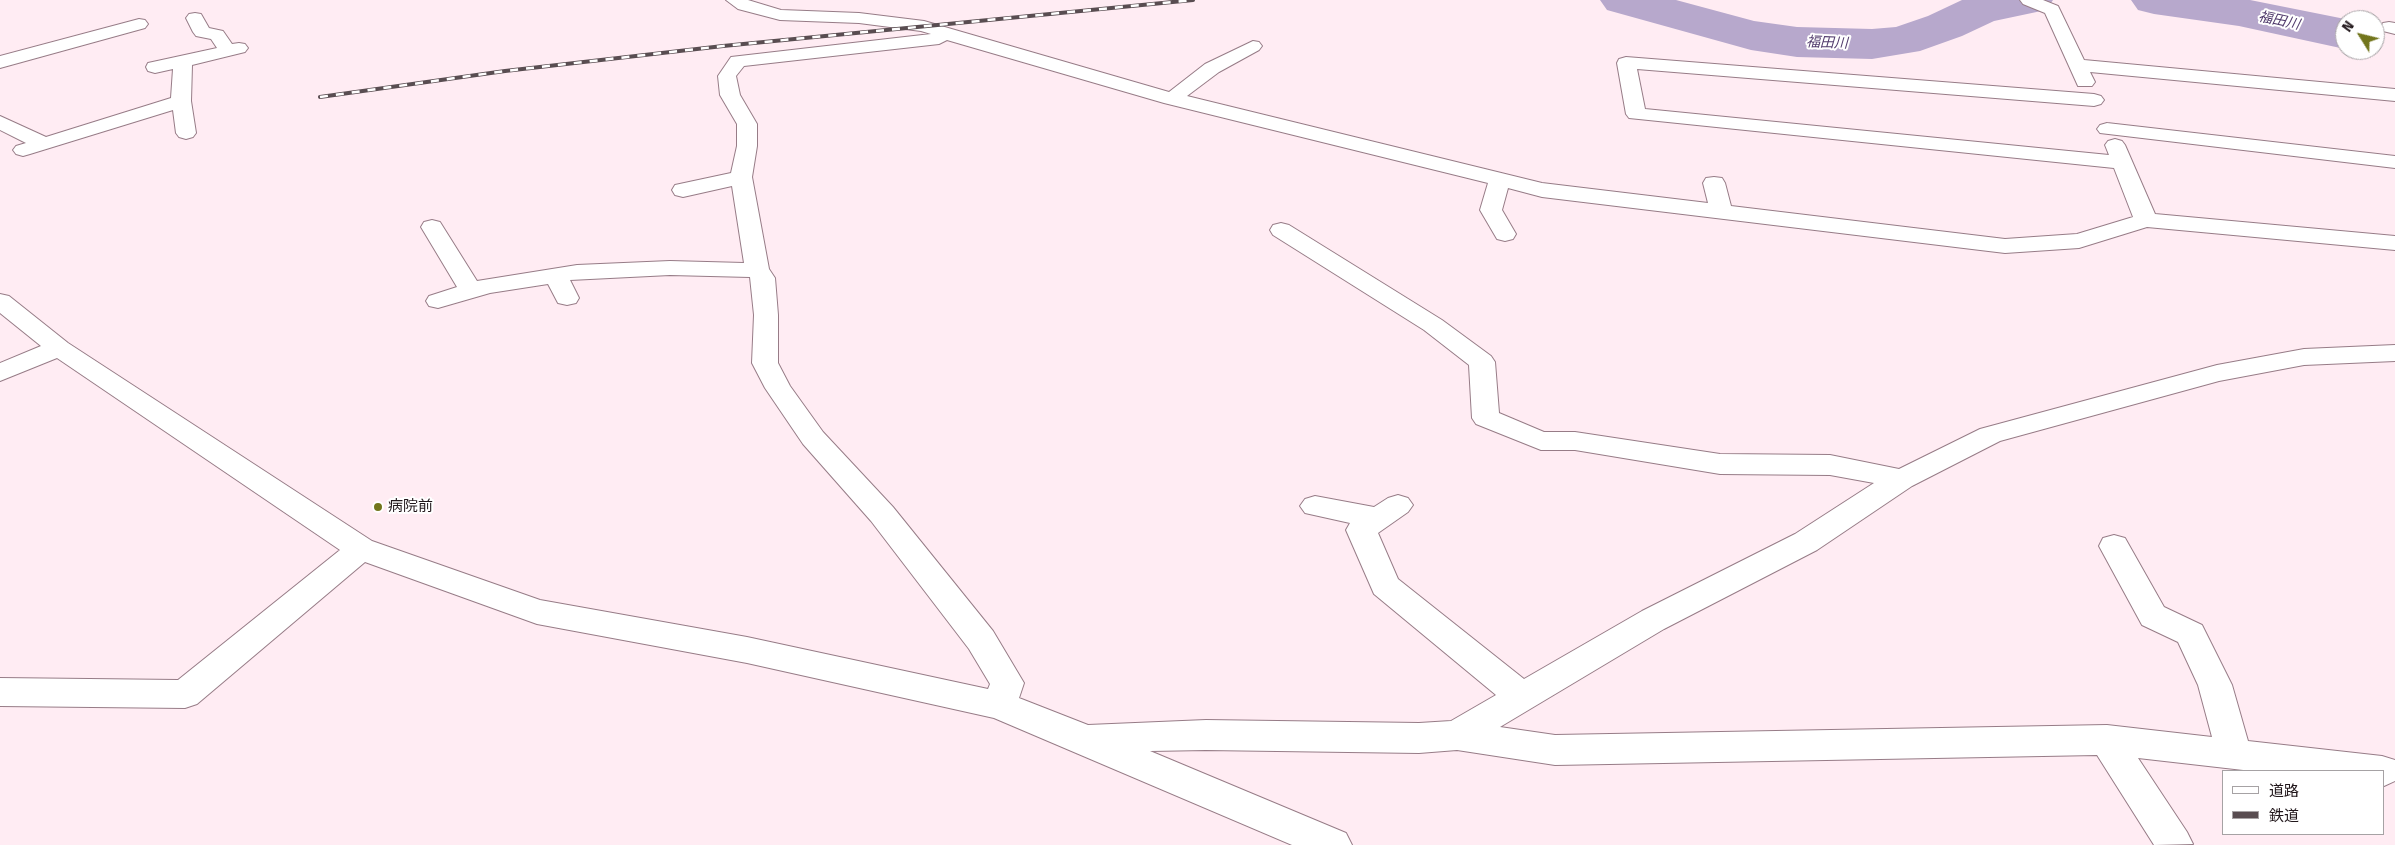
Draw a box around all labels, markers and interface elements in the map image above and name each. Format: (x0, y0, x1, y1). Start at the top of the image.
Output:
water label: 福田川 (2257, 8, 2301, 34)
north arrow (2335, 10, 2385, 60)
text: N (2339, 18, 2358, 35)
water label: 福田川 (1806, 34, 1848, 52)
place label: 病院前 (388, 498, 433, 516)
marker: 病院前 (372, 501, 384, 513)
legend (2222, 770, 2385, 835)
text: 道路 (2269, 782, 2299, 800)
text: 鉄道 (2269, 807, 2299, 825)

